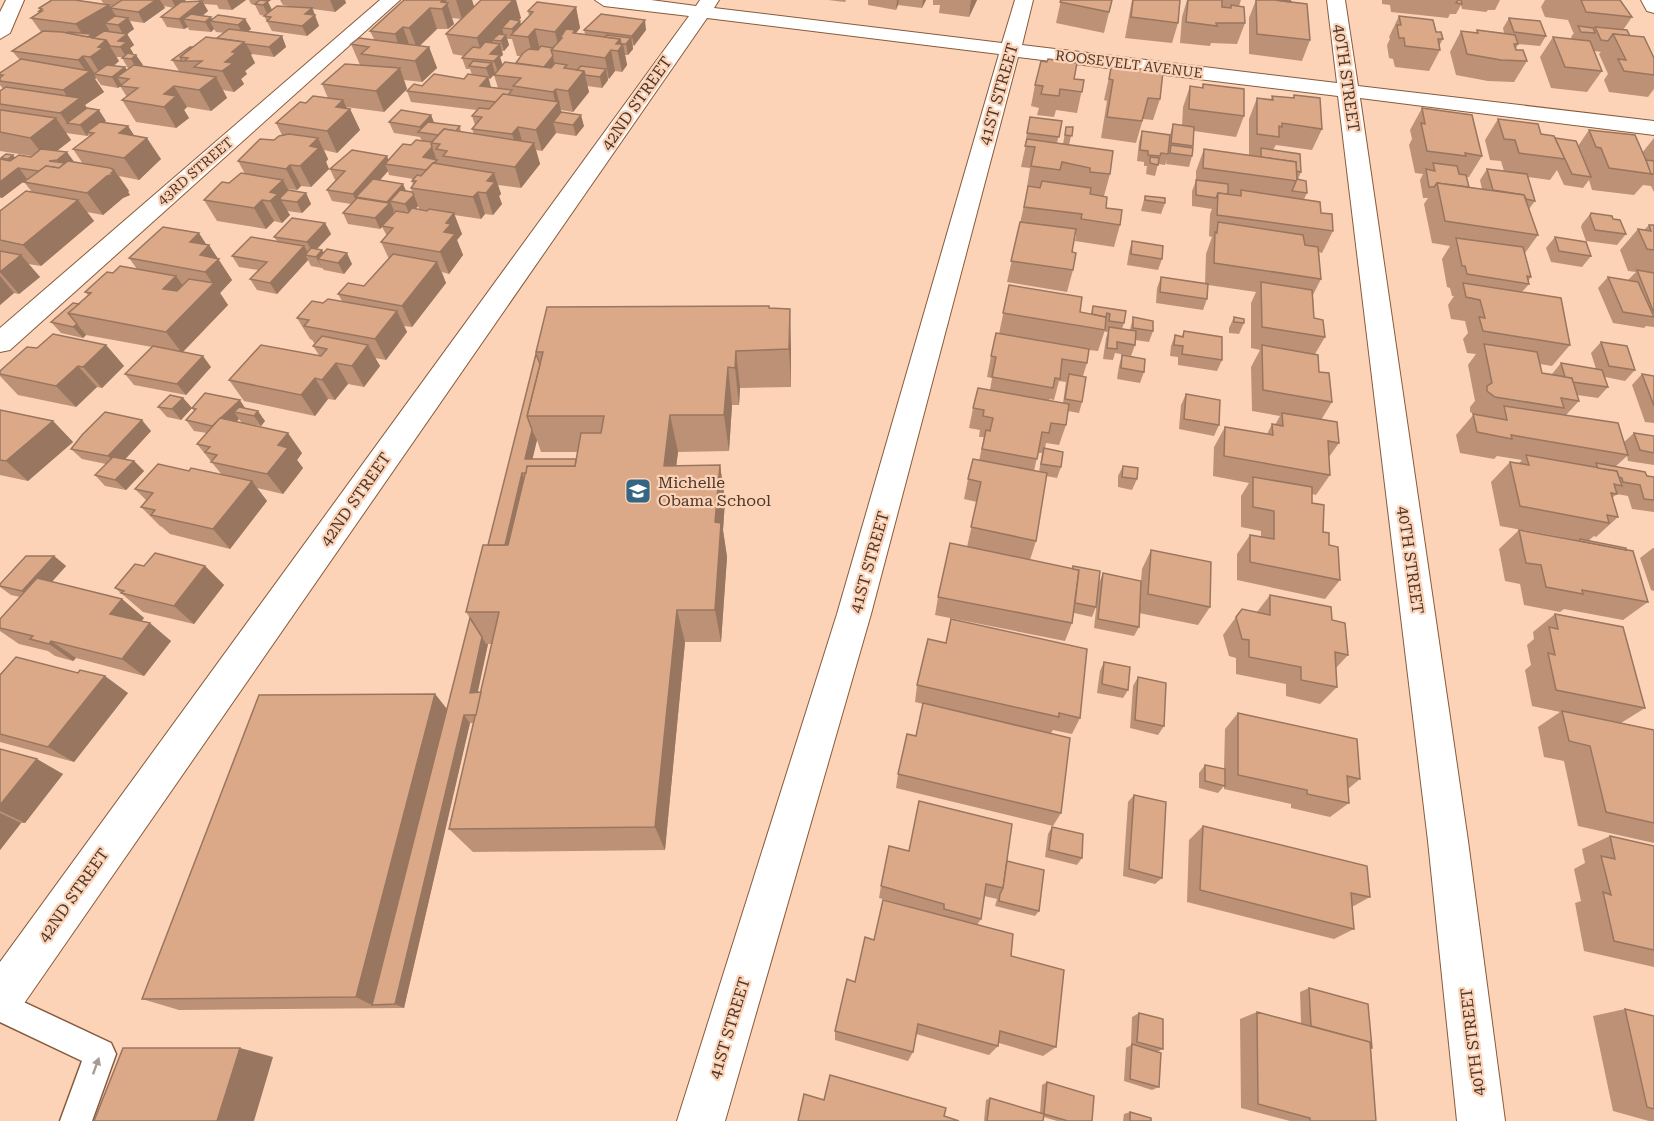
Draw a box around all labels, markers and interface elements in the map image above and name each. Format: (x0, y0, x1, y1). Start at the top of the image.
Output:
street label: 40TH STREET (1330, 23, 1364, 133)
street label: 41ST STREET (975, 41, 1022, 147)
street label: ROOSEVELT AVENUE (1054, 47, 1204, 81)
street label: 42ND STREET (597, 53, 676, 154)
street label: 43RD STREET (154, 134, 236, 208)
street label: 42ND STREET (316, 449, 395, 550)
place label: Michelle Obama School (658, 473, 771, 510)
school or university icon: Michelle Obama School (623, 476, 653, 506)
street label: 40TH STREET (1394, 505, 1428, 615)
street label: 41ST STREET (846, 509, 893, 615)
street label: 42ND STREET (34, 845, 113, 946)
street label: 41ST STREET (705, 975, 754, 1081)
street label: 40TH STREET (1456, 987, 1489, 1097)
one-way arrow (91, 1057, 101, 1075)

